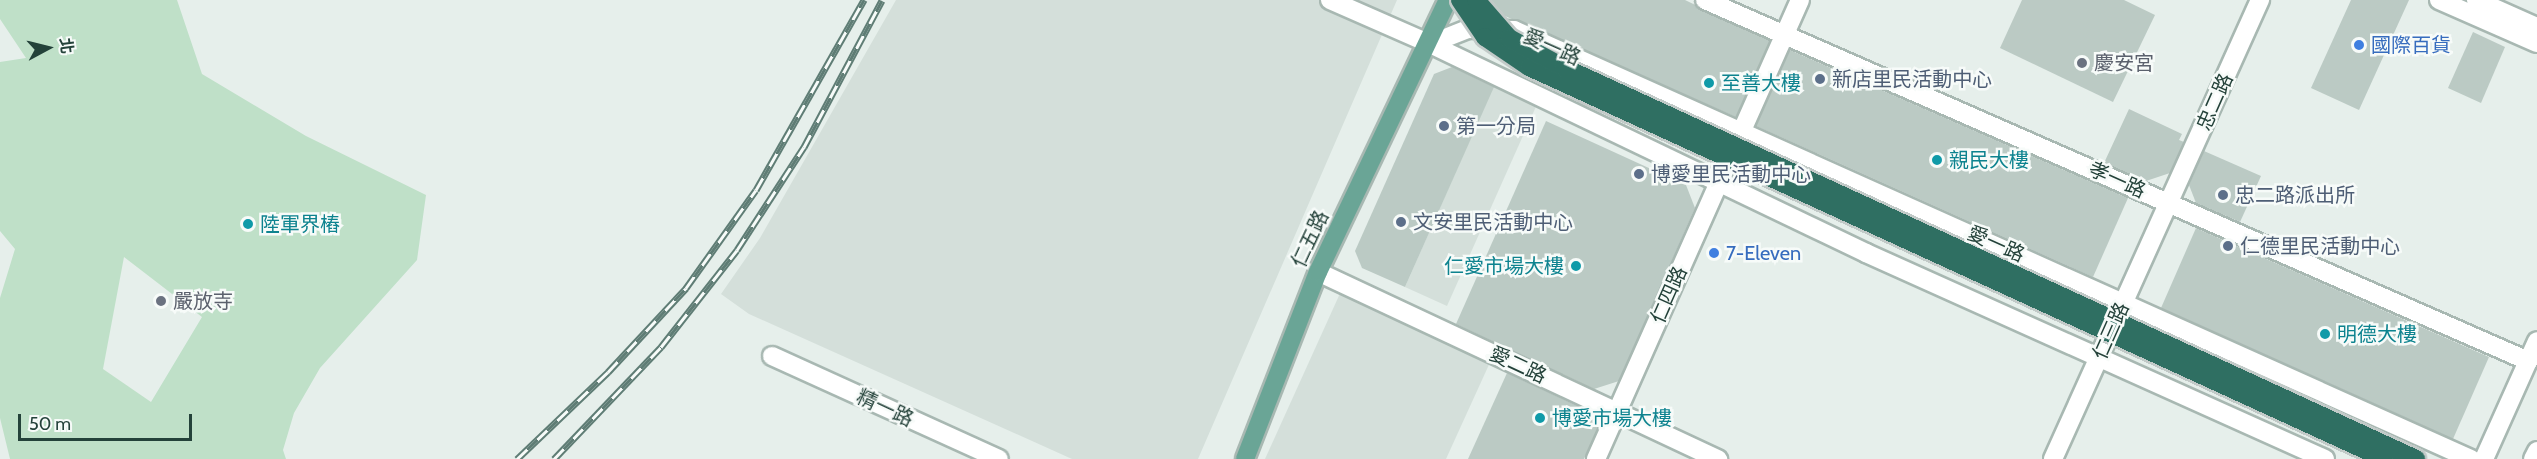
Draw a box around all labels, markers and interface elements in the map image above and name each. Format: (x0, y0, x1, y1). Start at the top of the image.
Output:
north arrow (18, 18, 78, 78)
street label: 愛一路 (1520, 24, 1584, 70)
place label: 國際百貨 (2371, 33, 2451, 57)
text: 北 (56, 37, 77, 55)
marker: 國際百貨 (2352, 38, 2366, 52)
place label: 慶安宮 (2094, 51, 2154, 75)
marker: 慶安宮 (2075, 56, 2089, 70)
place label: 新店里民活動中心 (1832, 67, 1992, 91)
street label: 忠二路 (2192, 70, 2238, 134)
place label: 至善大樓 (1721, 71, 1801, 95)
marker: 新店里民活動中心 (1813, 72, 1827, 86)
marker: 至善大樓 (1702, 76, 1716, 90)
place label: 第一分局 (1456, 114, 1536, 138)
marker: 第一分局 (1437, 119, 1451, 133)
place label: 親民大樓 (1949, 148, 2029, 172)
marker: 親民大樓 (1930, 153, 1944, 167)
street label: 孝一路 (2085, 157, 2149, 203)
place label: 博愛里民活動中心 (1651, 162, 1811, 186)
marker: 博愛里民活動中心 (1632, 167, 1646, 181)
place label: 忠二路派出所 (2235, 183, 2355, 207)
marker: 忠二路派出所 (2216, 188, 2230, 202)
street label: 仁五路 (1286, 207, 1334, 271)
place label: 文安里民活動中心 (1413, 210, 1573, 234)
place label: 陸軍界樁 (260, 212, 340, 236)
marker: 文安里民活動中心 (1394, 215, 1408, 229)
marker: 陸軍界樁 (241, 217, 255, 231)
street label: 愛一路 (1964, 221, 2028, 267)
place label: 仁德里民活動中心 (2240, 234, 2400, 258)
marker: 仁德里民活動中心 (2221, 239, 2235, 253)
place label: 7-Eleven (1726, 241, 1801, 265)
marker: 7-Eleven (1707, 246, 1721, 260)
place label: 仁愛市場大樓 (1444, 254, 1564, 278)
marker: 仁愛市場大樓 (1569, 259, 1583, 273)
street label: 仁四路 (1646, 263, 1692, 327)
place label: 嚴放寺 (173, 289, 233, 313)
marker: 嚴放寺 (154, 294, 168, 308)
street label: 仁三路 (2088, 299, 2134, 363)
place label: 明德大樓 (2337, 322, 2417, 346)
marker: 明德大樓 (2318, 327, 2332, 341)
street label: 愛二路 (1486, 341, 1550, 389)
street label: 精一路 (853, 384, 917, 432)
scale bar (21, 402, 195, 440)
place label: 博愛市場大樓 (1552, 406, 1672, 430)
marker: 博愛市場大樓 (1533, 411, 1547, 425)
text: 50 m (29, 413, 71, 435)

